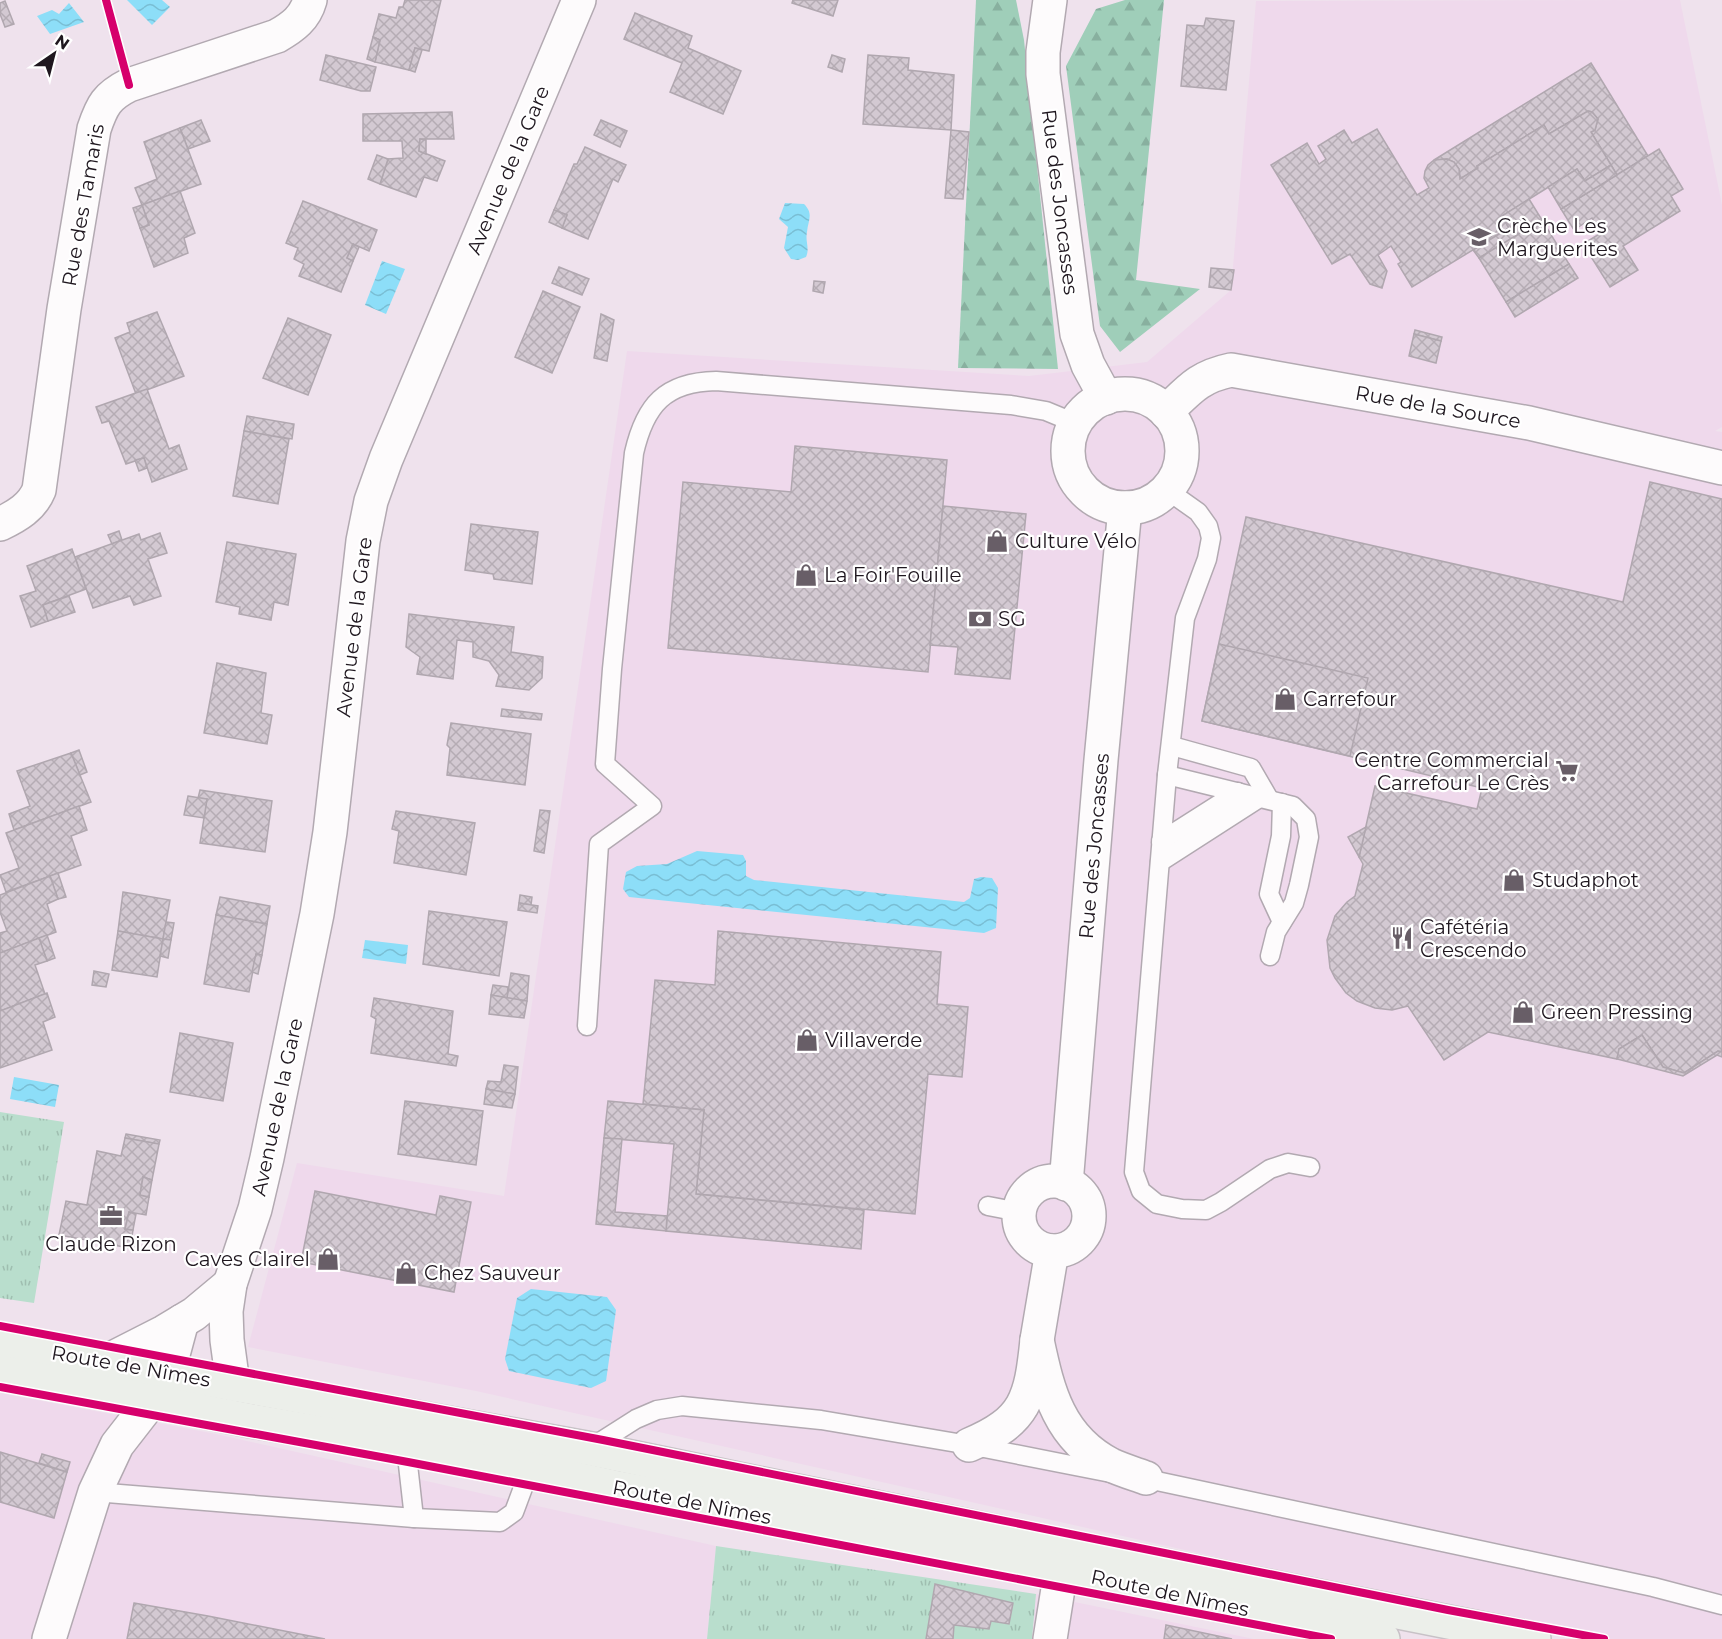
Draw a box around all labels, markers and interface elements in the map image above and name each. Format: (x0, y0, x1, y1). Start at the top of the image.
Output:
north arrow (24, 24, 84, 84)
text: N (52, 31, 73, 54)
street label: Avenue de la Gare (462, 82, 554, 258)
street label: Rue des Joncasses (1037, 108, 1083, 296)
street label: Rue des Tamaris (57, 122, 109, 288)
place label: Crèche Les Marguerites (1497, 214, 1618, 261)
school or university icon: Crèche Les Marguerites (1466, 224, 1492, 250)
street label: Rue de la Source (1353, 381, 1523, 433)
shop icon: Culture Vélo (984, 528, 1010, 554)
place label: Culture Vélo (1015, 529, 1137, 553)
street label: Avenue de la Gare (331, 536, 377, 718)
shop icon: La Foir'Fouille (793, 562, 819, 588)
place label: La Foir'Fouille (824, 563, 962, 587)
bank icon: SG (967, 606, 993, 632)
place label: SG (998, 607, 1026, 631)
shop icon: Carrefour (1272, 686, 1298, 712)
place label: Carrefour (1303, 687, 1397, 711)
place label: Centre Commercial Carrefour Le Crès (1354, 748, 1549, 795)
street label: Rue des Joncasses (1074, 752, 1114, 940)
supermarket icon: Centre Commercial Carrefour Le Crès (1554, 758, 1580, 784)
shop icon: Studaphot (1501, 867, 1527, 893)
place label: Studaphot (1532, 868, 1639, 892)
place label: Cafétéria Crescendo (1420, 915, 1527, 962)
restaurant icon: Cafétéria Crescendo (1389, 925, 1415, 951)
shop icon: Green Pressing (1510, 999, 1536, 1025)
place label: Green Pressing (1541, 1000, 1693, 1024)
street label: Avenue de la Gare (246, 1016, 308, 1198)
shop icon: Villaverde (794, 1027, 820, 1053)
place label: Villaverde (825, 1028, 922, 1052)
office icon: Claude Rizon (98, 1203, 124, 1229)
place label: Claude Rizon (45, 1232, 177, 1256)
shop icon: Caves Clairel (315, 1246, 341, 1272)
place label: Caves Clairel (185, 1247, 310, 1271)
shop icon: Chez Sauveur (393, 1260, 419, 1286)
place label: Chez Sauveur (424, 1261, 561, 1285)
street label: Route de Nîmes (50, 1340, 213, 1392)
street label: Route de Nîmes (611, 1475, 774, 1529)
street label: Route de Nîmes (1089, 1565, 1252, 1622)

